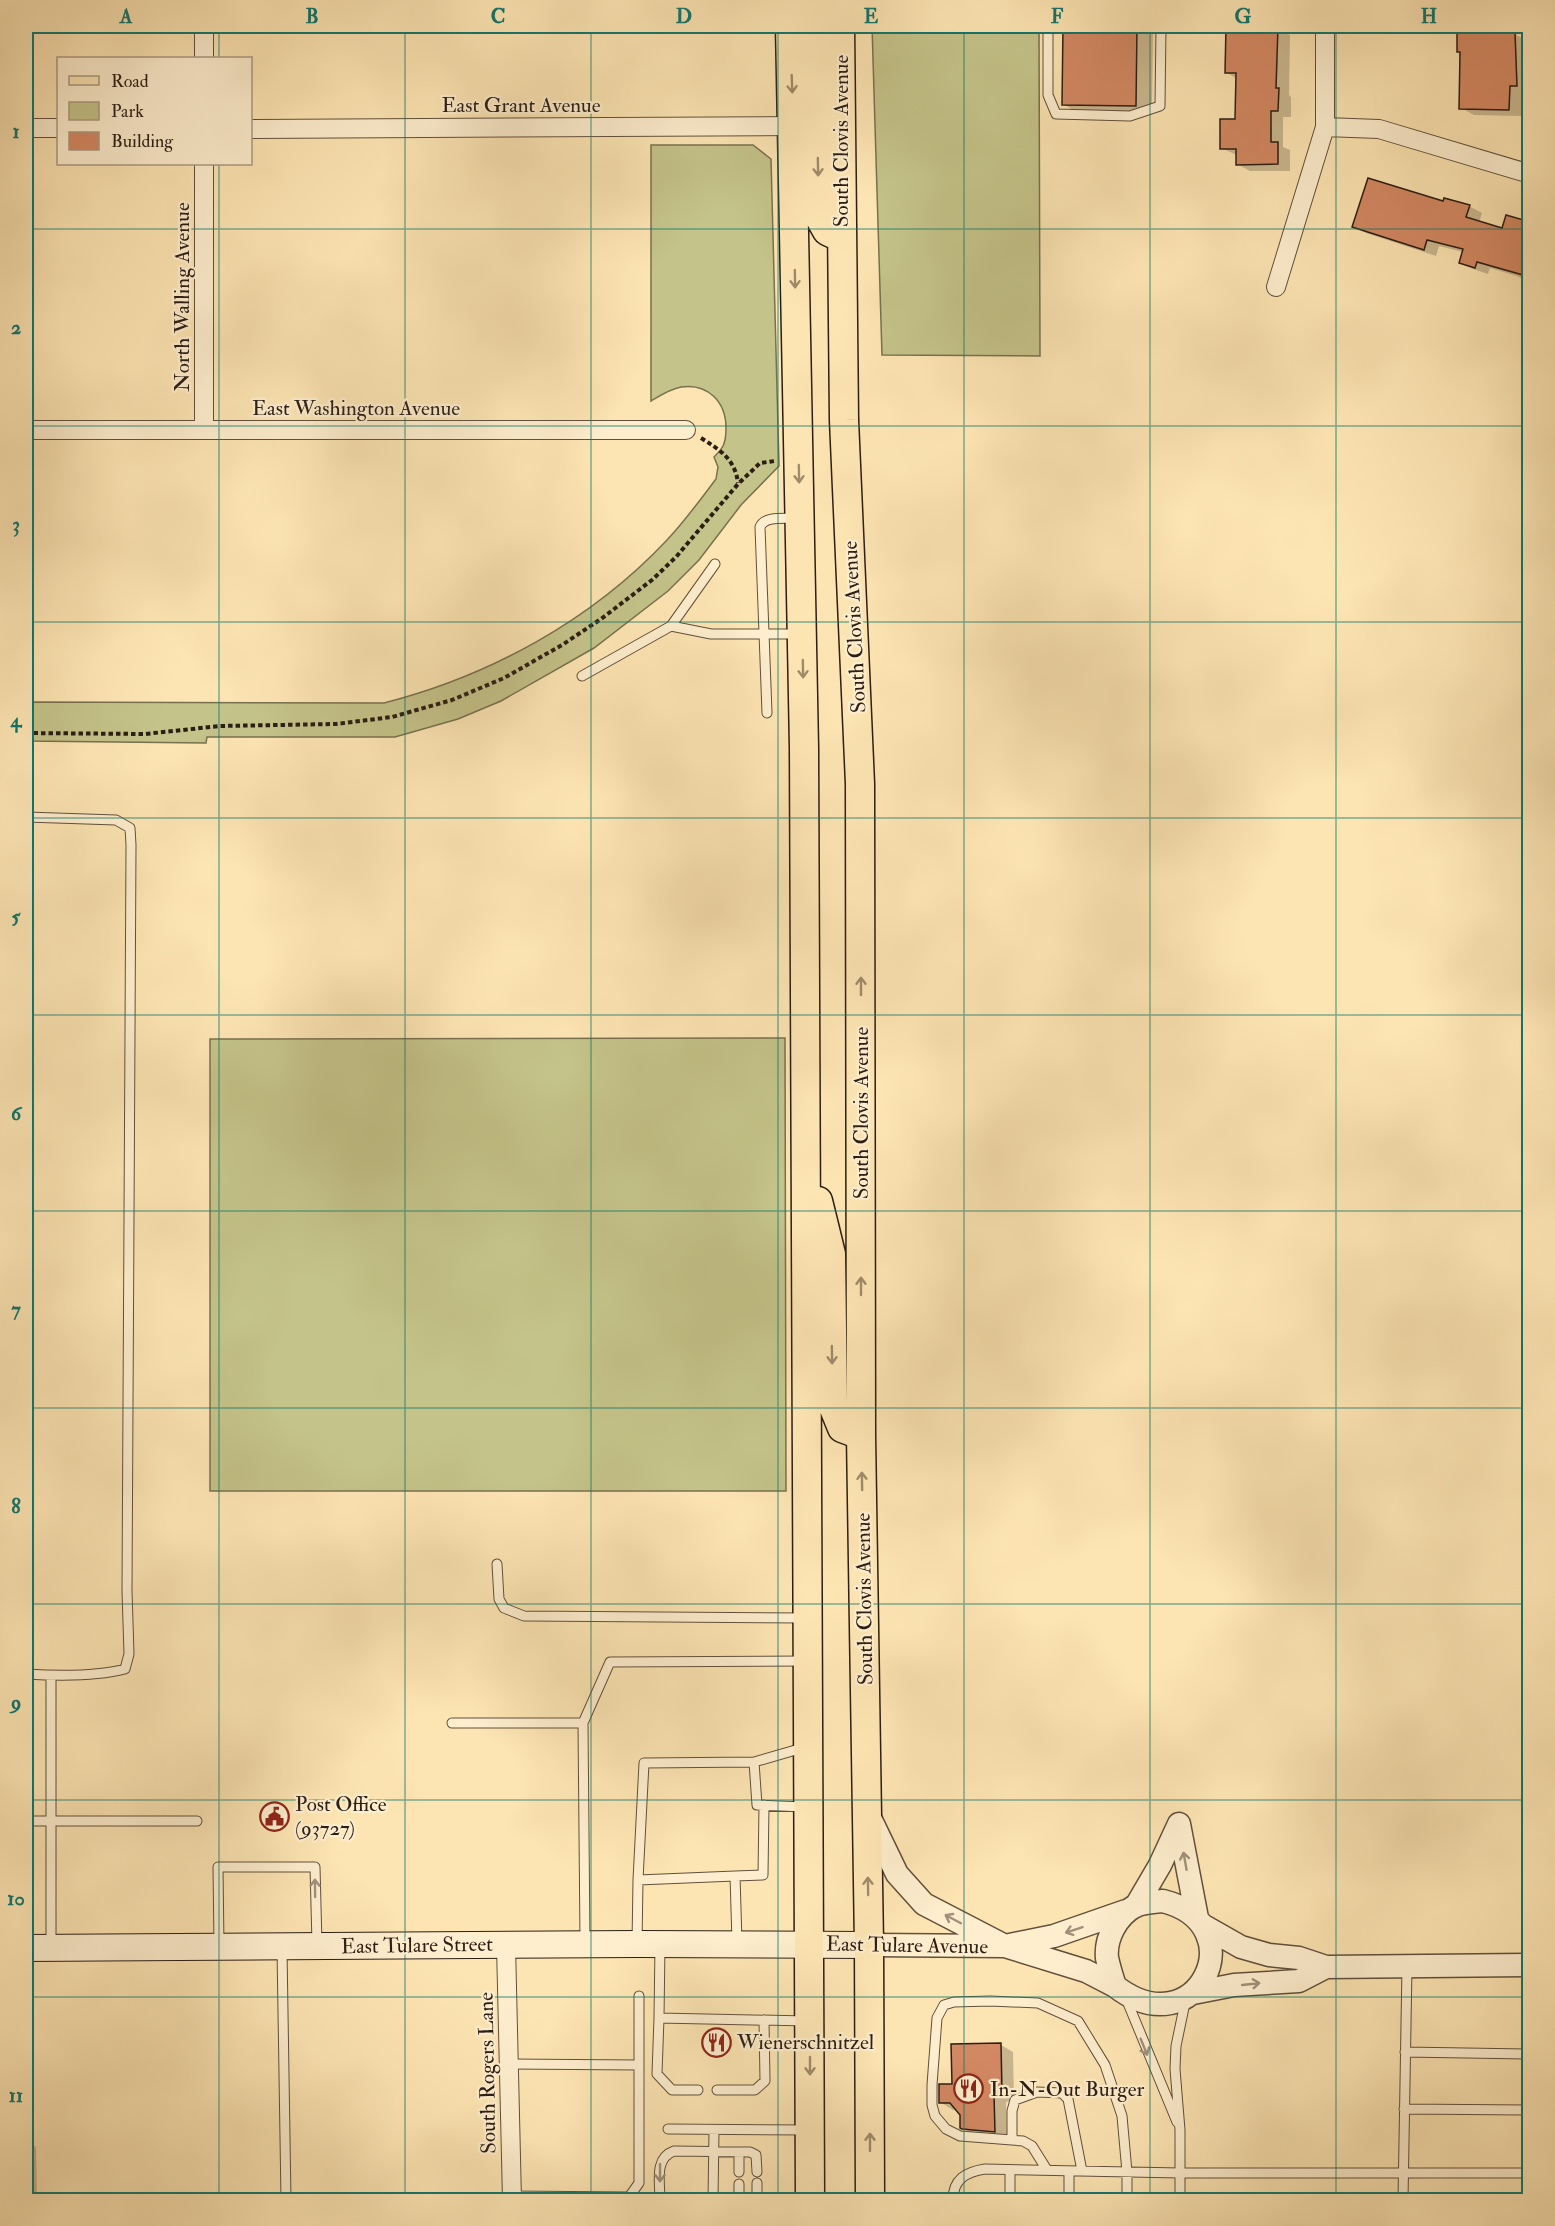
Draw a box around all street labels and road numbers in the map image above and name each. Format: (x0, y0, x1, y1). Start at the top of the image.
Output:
street label: South Clovis Avenue (828, 55, 855, 227)
street label: East Grant Avenue (441, 92, 601, 119)
street label: North Walling Avenue (169, 202, 196, 392)
street label: East Washington Avenue (252, 395, 460, 422)
street label: South Clovis Avenue (836, 540, 872, 714)
street label: South Clovis Avenue (848, 1027, 875, 1199)
street label: South Clovis Avenue (849, 1512, 880, 1685)
street label: East Tulare Street (341, 1931, 493, 1960)
street label: East Tulare Avenue (826, 1931, 989, 1960)
street label: South Rogers Lane (473, 1992, 502, 2154)

